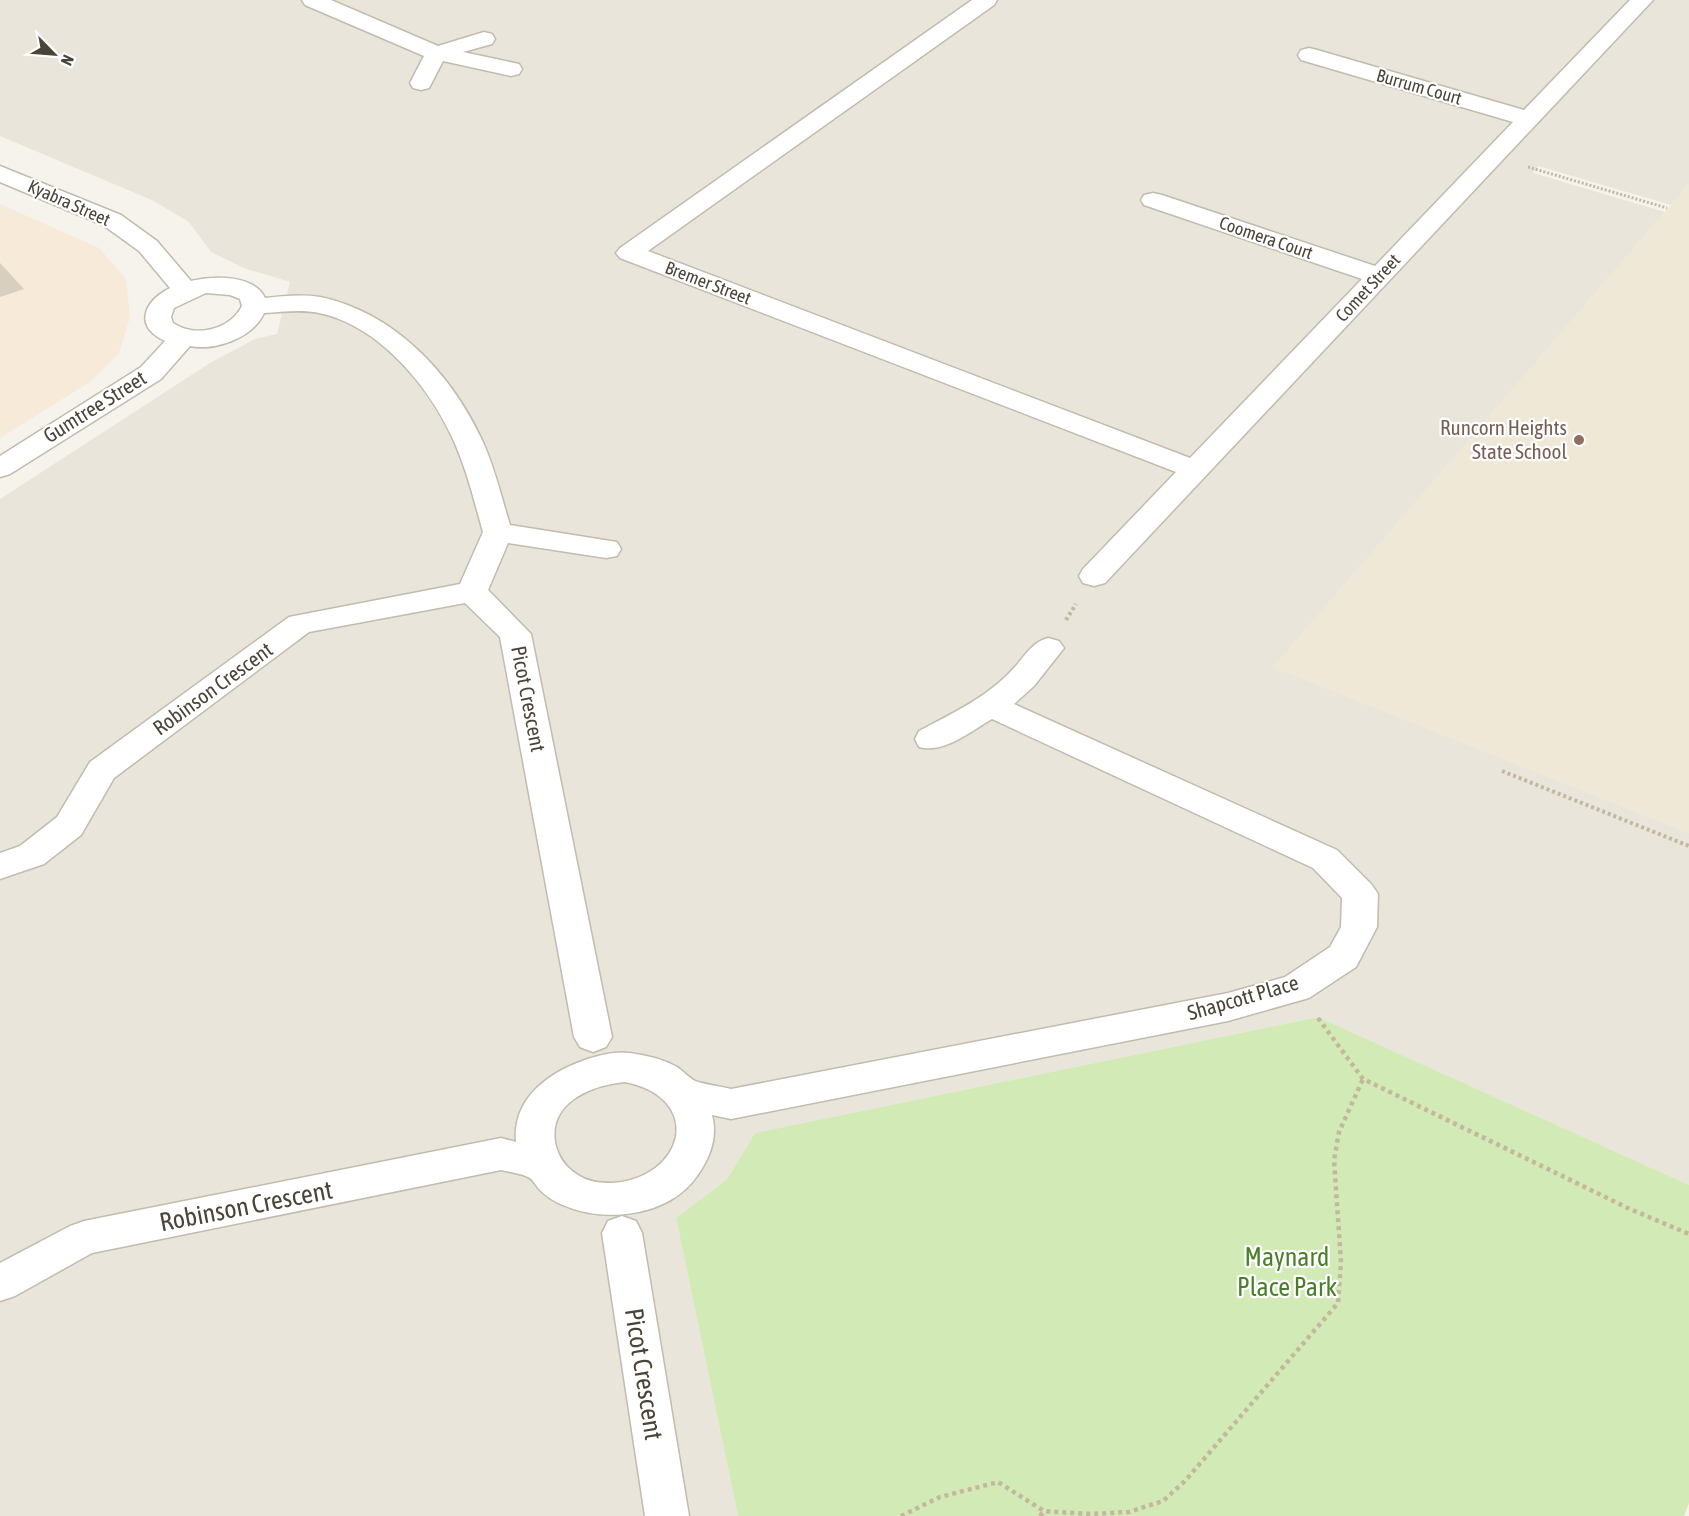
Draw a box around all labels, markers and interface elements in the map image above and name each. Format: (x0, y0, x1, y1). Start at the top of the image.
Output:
north arrow (24, 24, 84, 84)
text: N (57, 52, 78, 68)
street label: Burrum Court (1374, 64, 1464, 109)
street label: Kyabra Street (25, 175, 114, 230)
street label: Coomera Court (1217, 212, 1316, 263)
street label: Comet Street (1331, 249, 1404, 326)
street label: Bremer Street (662, 257, 754, 309)
street label: Gumtree Street (39, 365, 150, 447)
place label: Runcorn Heights State School (1440, 415, 1567, 463)
marker: Runcorn Heights State School (1572, 433, 1586, 447)
street label: Robinson Crescent (148, 637, 277, 740)
street label: Picot Crescent (507, 644, 551, 754)
street label: Shapcott Place (1184, 970, 1301, 1024)
street label: Robinson Crescent (157, 1175, 335, 1237)
park label: Maynard Place Park (1237, 1242, 1337, 1302)
street label: Picot Crescent (619, 1306, 669, 1442)

